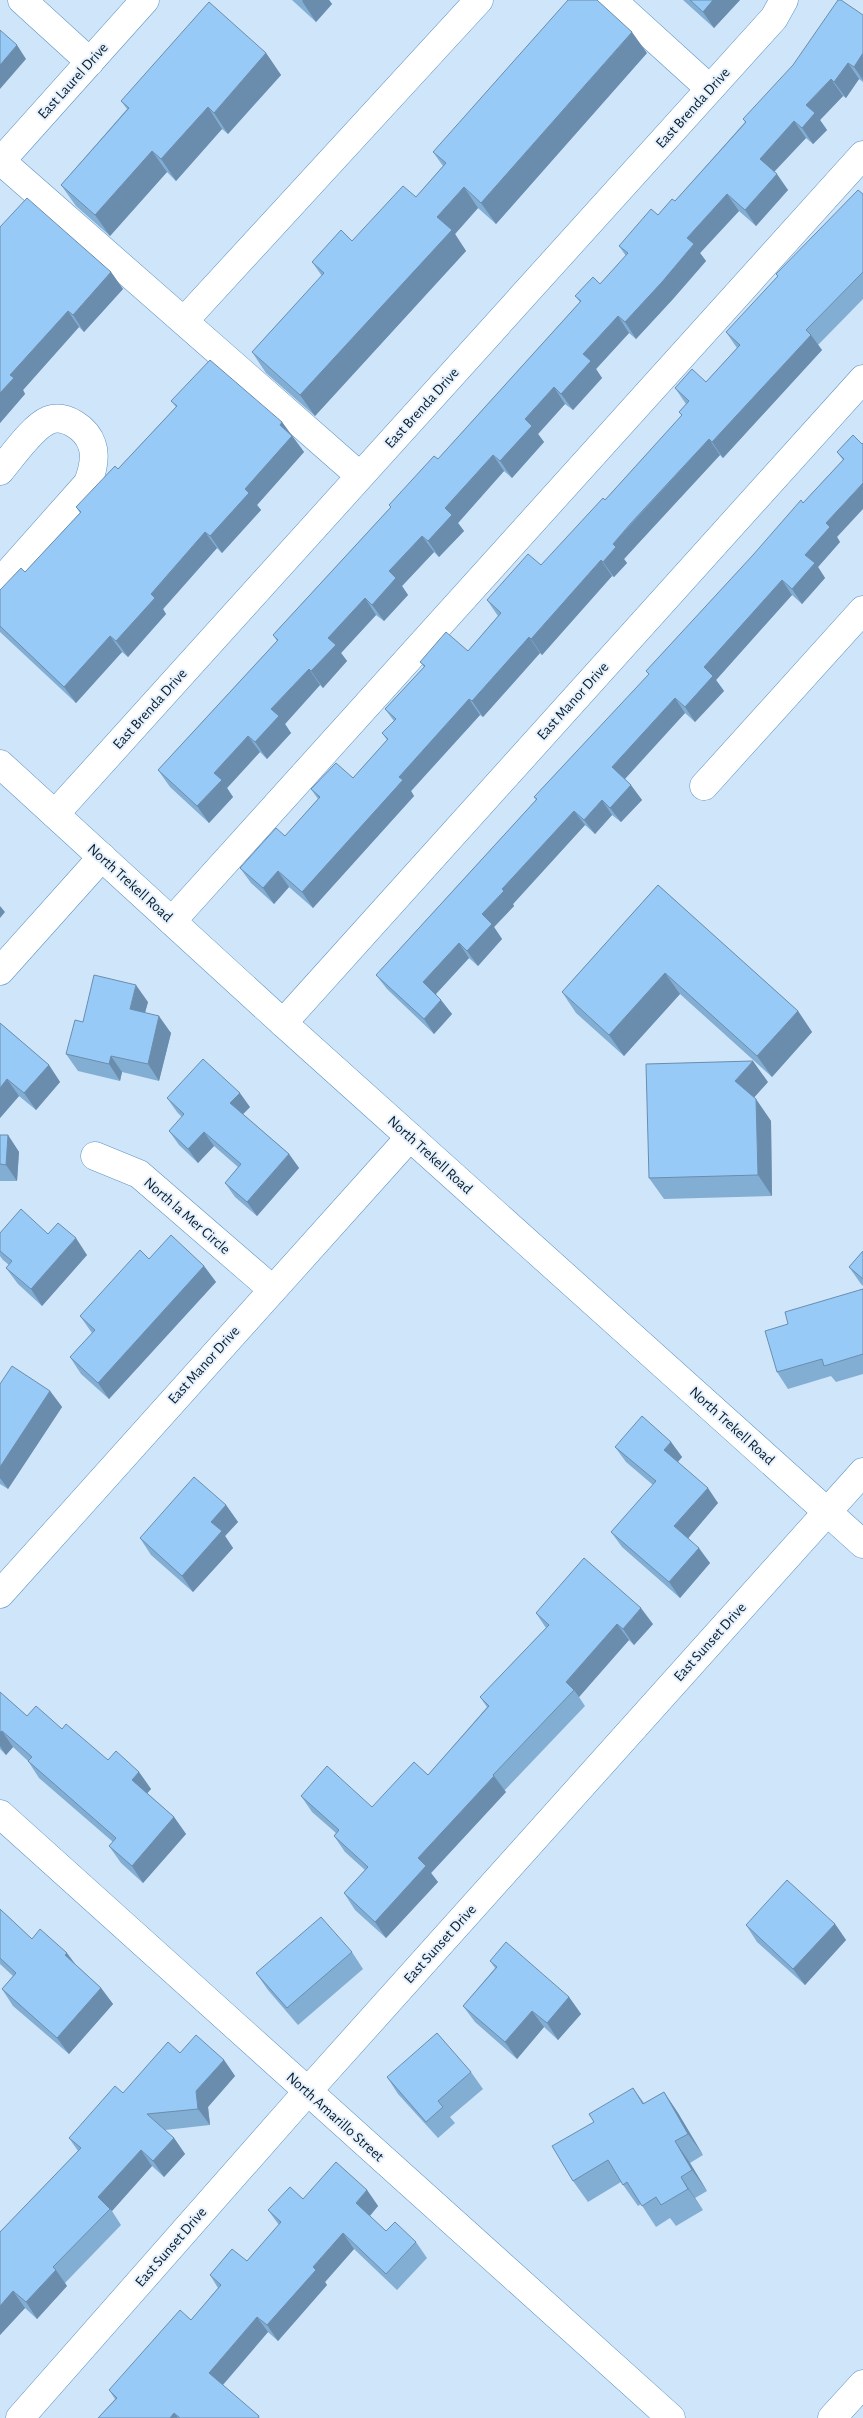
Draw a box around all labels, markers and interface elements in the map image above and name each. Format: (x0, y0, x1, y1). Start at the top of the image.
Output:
street label: East Laurel Drive (35, 40, 111, 122)
street label: East Brenda Drive (653, 65, 733, 151)
street label: East Brenda Drive (382, 365, 462, 451)
street label: East Manor Drive (534, 659, 612, 743)
street label: East Brenda Drive (110, 666, 190, 752)
street label: North Trekell Road (85, 841, 175, 925)
street label: North Trekell Road (385, 1113, 475, 1197)
street label: North la Mer Circle (141, 1175, 233, 1257)
street label: East Manor Drive (165, 1323, 243, 1407)
street label: North Trekell Road (687, 1384, 777, 1468)
street label: East Sunset Drive (671, 1600, 749, 1684)
street label: East Sunset Drive (401, 1902, 479, 1986)
street label: North Amarillo Street (283, 2069, 387, 2165)
street label: East Sunset Drive (133, 2204, 209, 2290)

